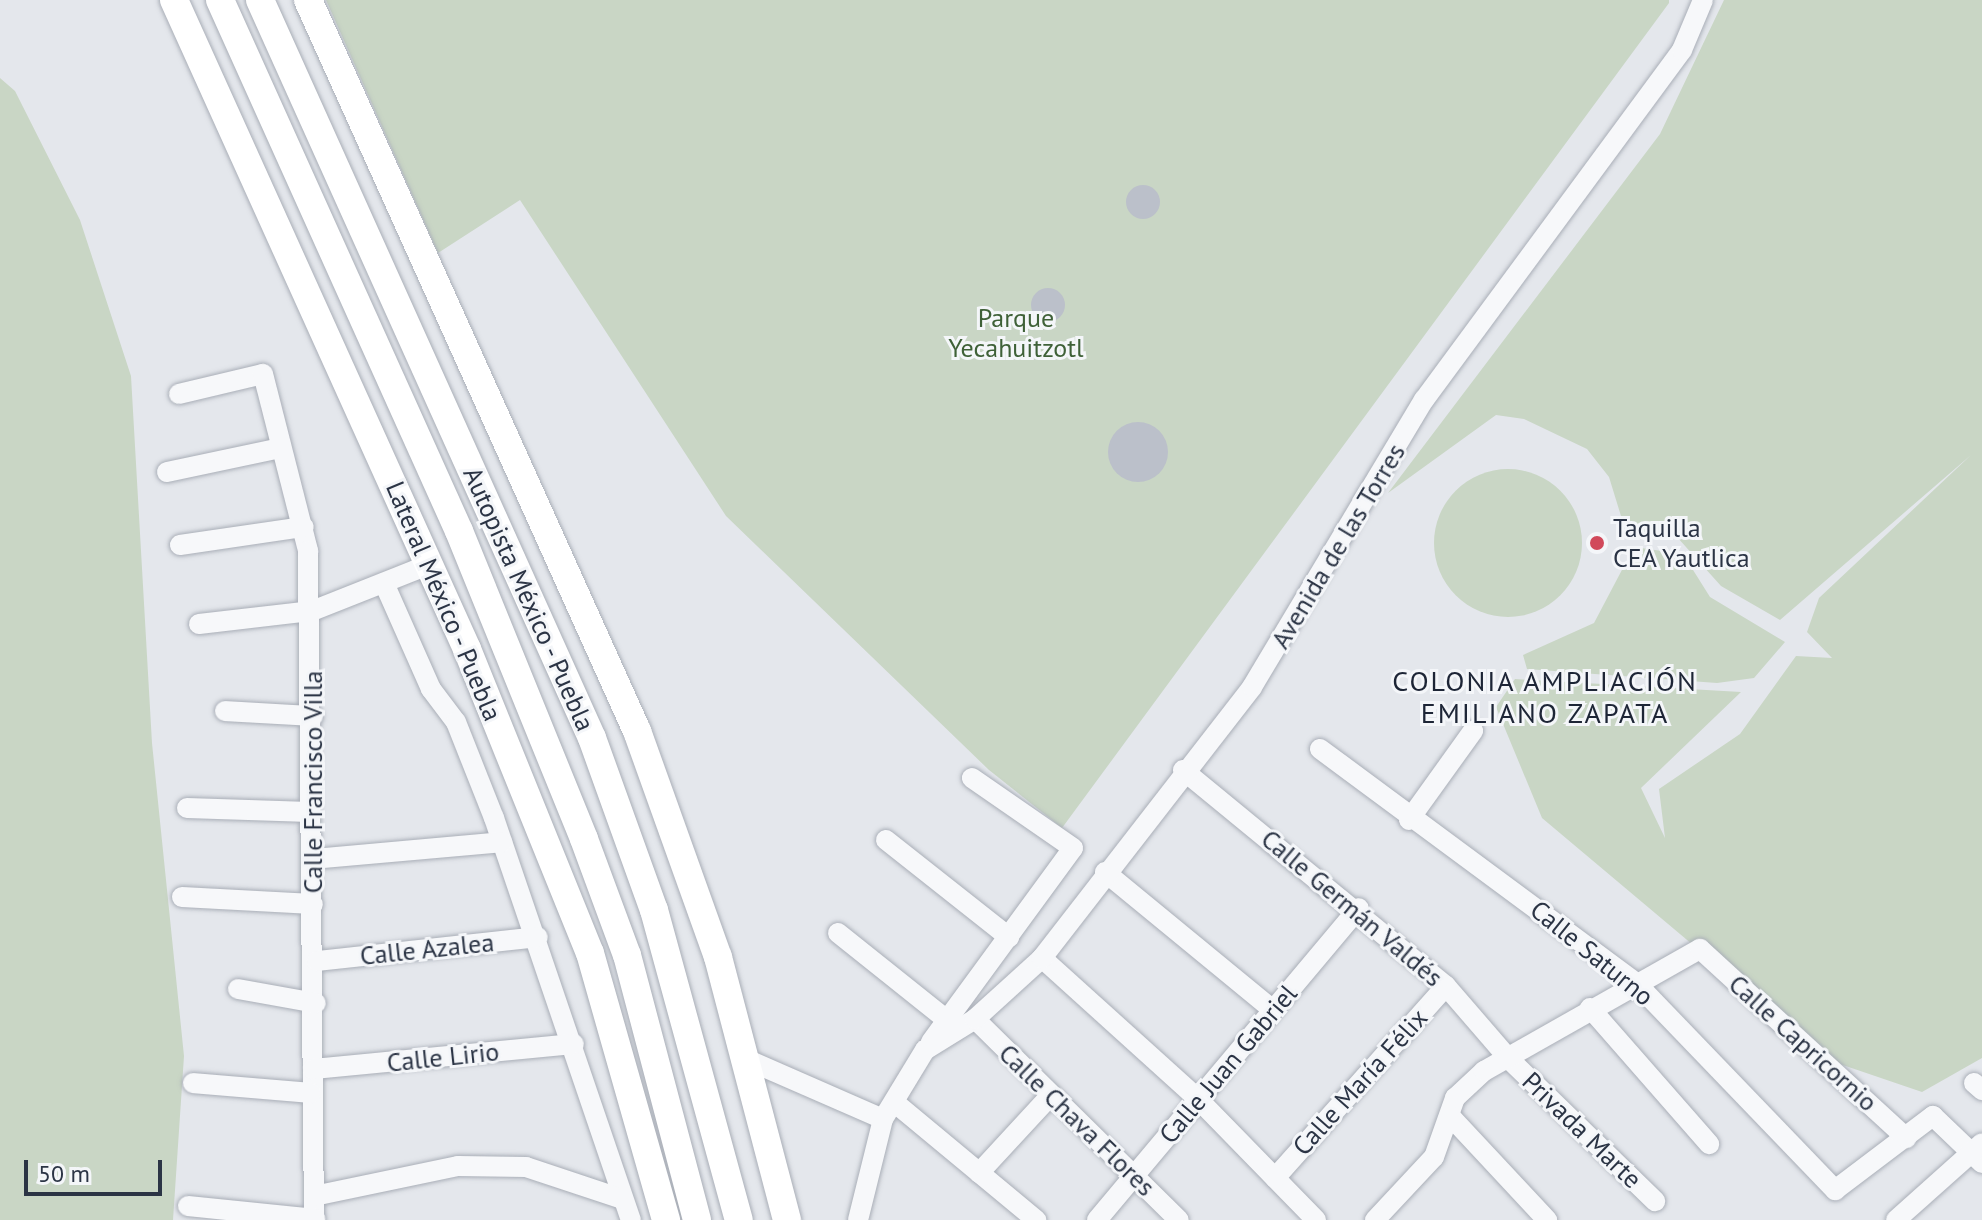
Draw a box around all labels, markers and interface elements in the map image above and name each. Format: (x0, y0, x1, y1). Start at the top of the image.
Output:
park label: Parque Yecahuitzotl (948, 302, 1084, 364)
street label: Avenida de las Torres (1264, 438, 1412, 654)
street label: Autopista México - Puebla (456, 460, 602, 738)
street label: Lateral México - Puebla (379, 475, 509, 727)
place label: Taquilla CEA Yautlica (1613, 512, 1751, 574)
marker: Taquilla CEA Yautlica (1588, 534, 1606, 552)
district label: COLONIA AMPLIACIÓN EMILIANO ZAPATA (1391, 664, 1699, 730)
street label: Calle Francisco Villa (297, 670, 329, 894)
street label: Calle Germán Valdés (1255, 823, 1449, 993)
street label: Calle Saturno (1524, 894, 1660, 1012)
street label: Calle Azalea (358, 926, 496, 972)
street label: Calle Capricornio (1722, 968, 1884, 1118)
street label: Calle Juan Gabriel (1153, 978, 1303, 1150)
street label: Calle María Félix (1286, 1002, 1434, 1162)
street label: Calle Lirio (385, 1036, 501, 1078)
street label: Calle Chava Flores (992, 1038, 1162, 1202)
street label: Privada Marte (1516, 1065, 1648, 1195)
scale bar (28, 1144, 166, 1194)
text: 50 m (38, 1158, 90, 1189)

